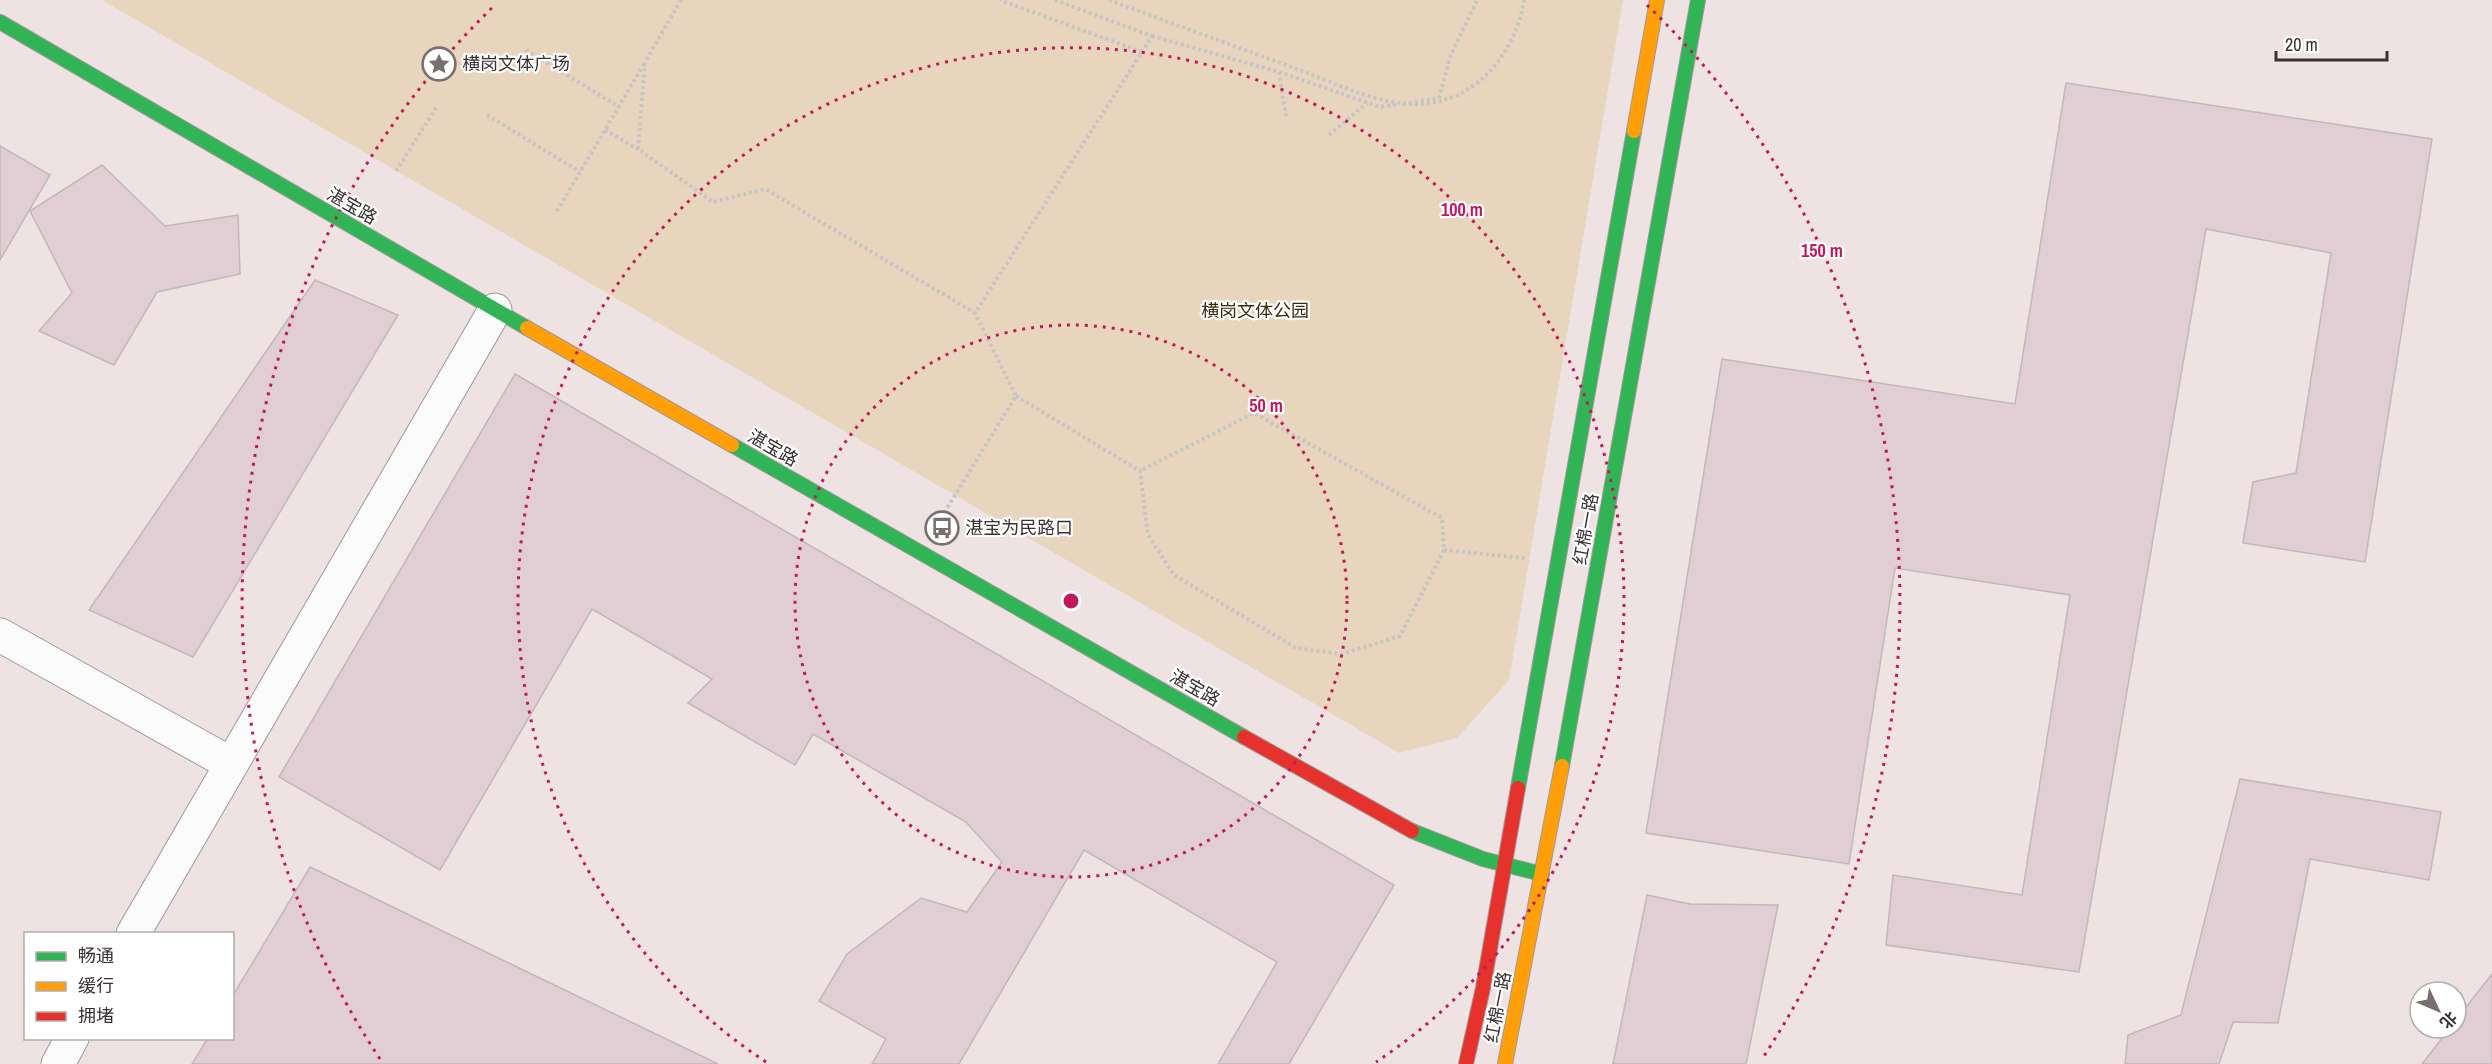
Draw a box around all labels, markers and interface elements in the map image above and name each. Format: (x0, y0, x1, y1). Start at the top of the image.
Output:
scale bar (2276, 24, 2387, 62)
text: 20 m (2285, 32, 2318, 57)
place icon: 横岗文体广场 (421, 46, 457, 82)
place label: 横岗文体广场 (462, 51, 570, 76)
street label: 湛宝路 (323, 181, 382, 230)
text: 100 m (1441, 197, 1483, 222)
text: 150 m (1801, 238, 1843, 263)
park label: 横岗文体公园 (1201, 298, 1309, 323)
text: 50 m (1249, 393, 1283, 418)
street label: 湛宝路 (744, 423, 803, 472)
street label: 红棉一路 (1567, 491, 1604, 567)
bus stop icon: 湛宝为民路口 (924, 510, 960, 546)
place label: 湛宝为民路口 (965, 515, 1073, 540)
centre of rings (1061, 591, 1081, 611)
street label: 湛宝路 (1166, 663, 1225, 712)
legend (24, 932, 234, 1040)
text: 畅通 (78, 943, 114, 968)
street label: 红棉一路 (1478, 969, 1517, 1045)
text: 缓行 (78, 973, 114, 998)
north arrow (2408, 980, 2468, 1040)
text: 拥堵 (78, 1003, 114, 1028)
text: 北 (2435, 1007, 2462, 1034)

